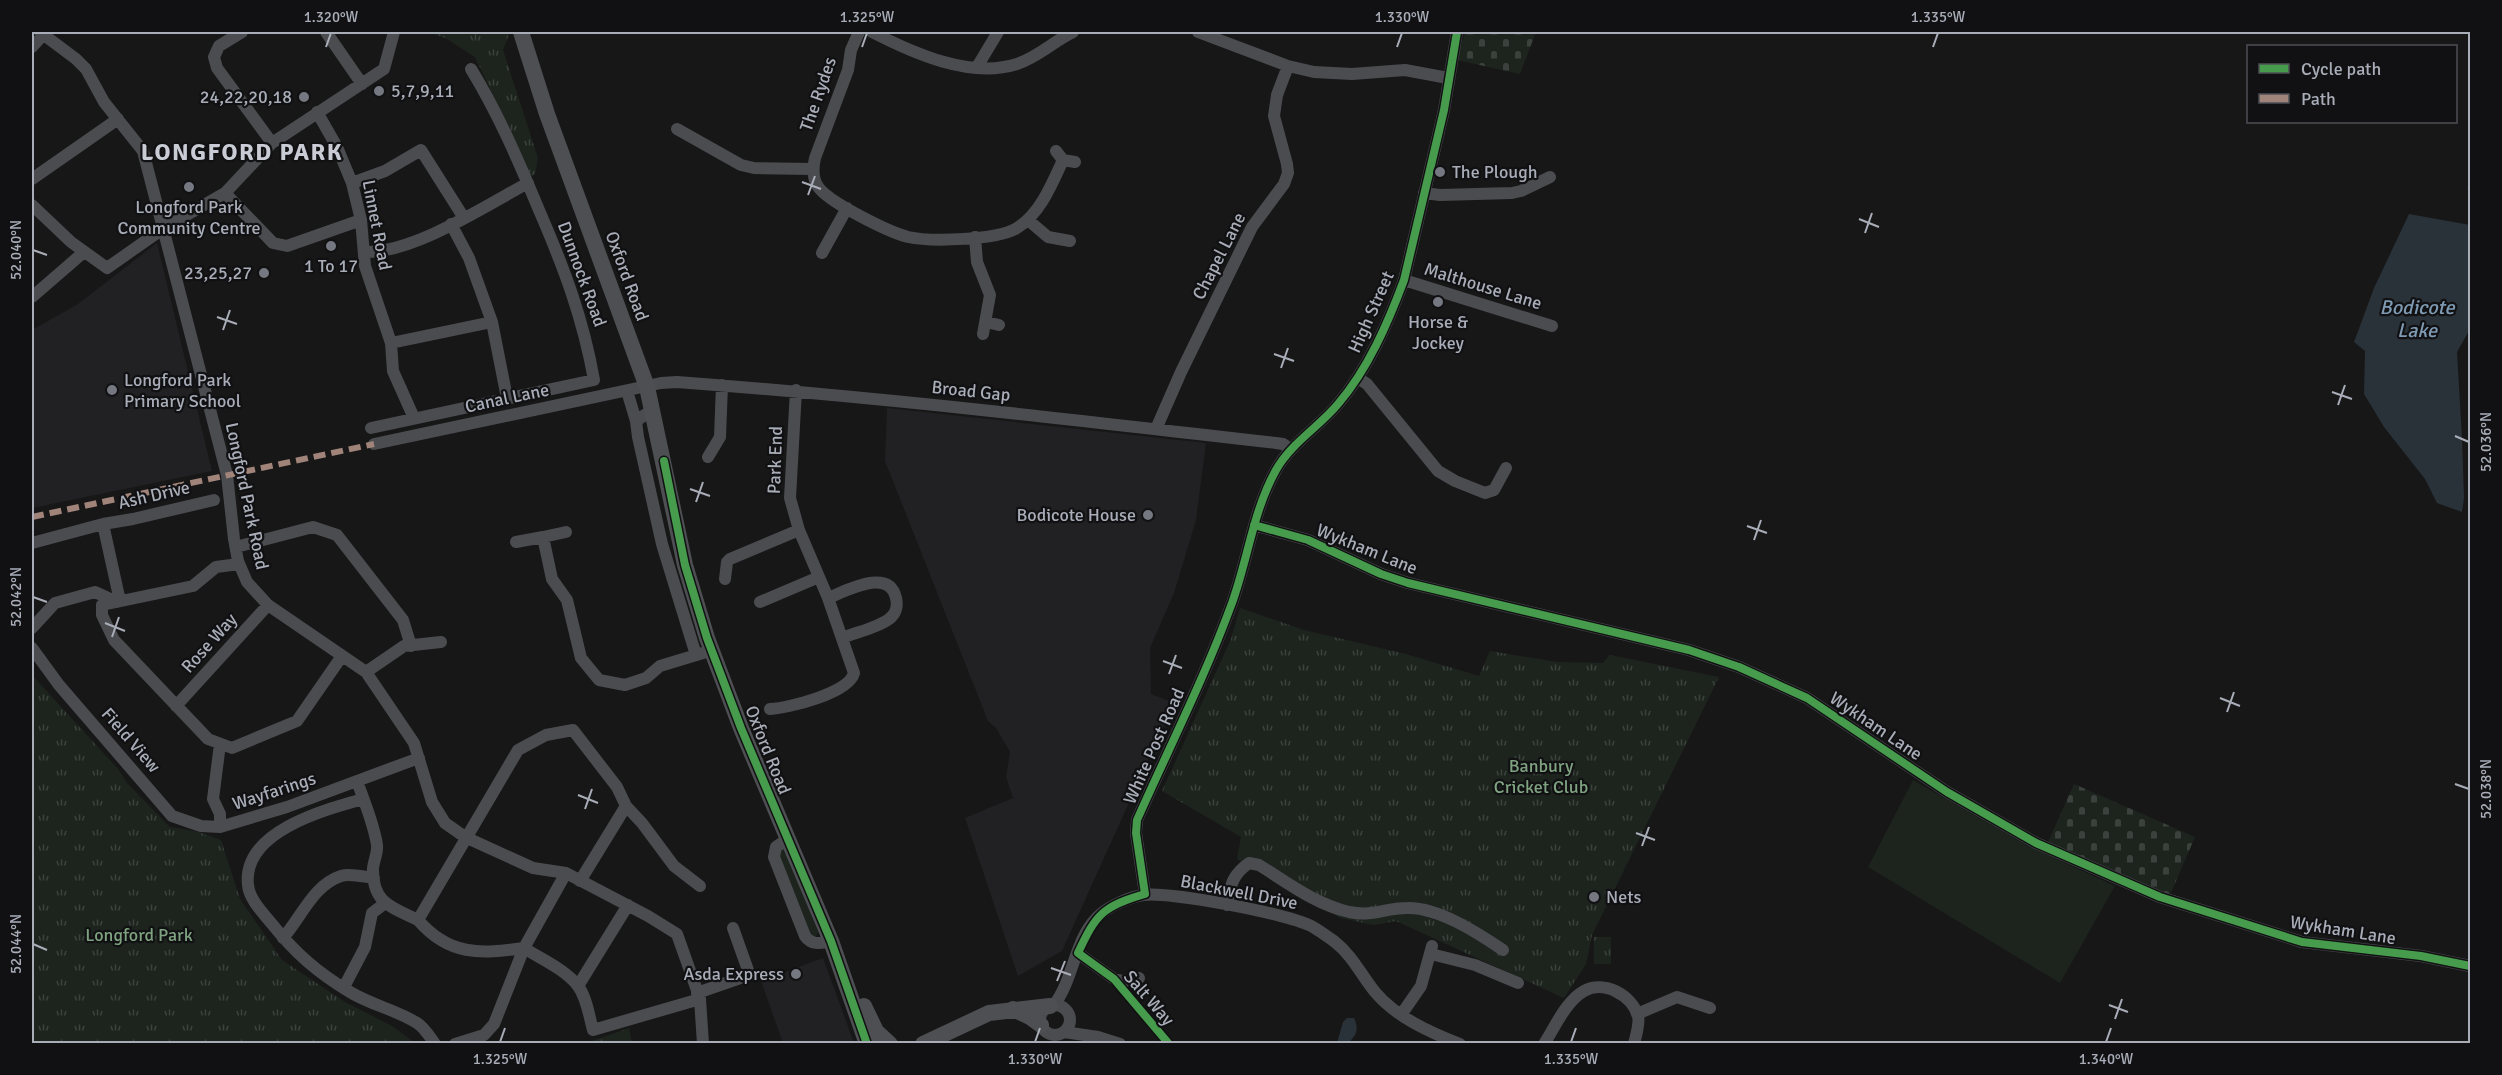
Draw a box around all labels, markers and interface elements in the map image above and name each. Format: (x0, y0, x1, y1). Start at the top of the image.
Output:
text: 1.320°W (304, 8, 359, 26)
text: 1.325°W (840, 8, 895, 26)
text: 1.330°W (1375, 8, 1430, 26)
text: 1.335°W (1911, 8, 1966, 26)
legend (2247, 45, 2457, 123)
street label: The Rydes (795, 54, 841, 134)
text: Cycle path (2301, 58, 2381, 80)
place label: 5,7,9,11 (391, 80, 454, 102)
marker: 5,7,9,11 (372, 84, 386, 98)
place label: 24,22,20,18 (200, 86, 292, 108)
text: Path (2301, 88, 2336, 110)
marker: 24,22,20,18 (297, 90, 311, 104)
district label: LONGFORD PARK (141, 137, 343, 167)
place label: The Plough (1452, 161, 1537, 183)
marker: The Plough (1433, 165, 1447, 179)
street label: Linnet Road (357, 178, 397, 272)
marker: Longford Park Community Centre (182, 180, 196, 194)
place label: Longford Park Community Centre (117, 196, 261, 239)
street label: Chapel Lane (1188, 209, 1250, 303)
street label: Dunnock Road (553, 218, 611, 330)
text: 52.040°N (7, 220, 25, 280)
street label: Oxford Road (601, 228, 653, 324)
marker: 1 To 17 (324, 239, 338, 253)
place label: 1 To 17 (304, 255, 358, 277)
street label: Malthouse Lane (1421, 258, 1545, 314)
place label: 23,25,27 (184, 262, 252, 284)
marker: 23,25,27 (257, 266, 271, 280)
street label: High Street (1343, 268, 1399, 356)
marker: Horse & Jockey (1431, 295, 1445, 309)
water label: Bodicote Lake (2380, 295, 2455, 343)
place label: Horse & Jockey (1408, 311, 1468, 354)
place label: Longford Park Primary School (124, 369, 241, 412)
street label: Broad Gap (931, 376, 1011, 406)
street label: Canal Lane (463, 378, 551, 418)
marker: Longford Park Primary School (105, 383, 119, 397)
text: 52.036°N (2477, 412, 2495, 472)
street label: Longford Park Road (221, 420, 273, 572)
street label: Park End (763, 426, 787, 494)
street label: Ash Drive (116, 476, 192, 514)
place label: Bodicote House (1016, 504, 1136, 526)
marker: Bodicote House (1141, 508, 1155, 522)
street label: Wykham Lane (1313, 519, 1421, 579)
text: 52.042°N (7, 567, 25, 627)
street label: Rose Way (176, 608, 242, 677)
street label: White Post Road (1119, 685, 1189, 807)
street label: Wykham Lane (1825, 687, 1927, 765)
street label: Oxford Road (740, 702, 796, 798)
street label: Field View (97, 703, 165, 777)
park label: Banbury Cricket Club (1494, 755, 1588, 798)
text: 52.038°N (2477, 759, 2495, 819)
street label: Wayfarings (230, 767, 319, 815)
street label: Blackwell Drive (1178, 870, 1300, 914)
place label: Nets (1606, 886, 1642, 908)
marker: Nets (1587, 890, 1601, 904)
street label: Wykham Lane (2288, 911, 2398, 949)
text: 52.044°N (7, 914, 25, 974)
park label: Longford Park (85, 924, 193, 946)
place label: Asda Express (683, 963, 784, 985)
street label: Salt Way (1119, 966, 1179, 1031)
marker: Asda Express (789, 967, 803, 981)
text: 1.325°W (473, 1050, 528, 1068)
text: 1.330°W (1008, 1050, 1063, 1068)
text: 1.335°W (1544, 1050, 1599, 1068)
text: 1.340°W (2079, 1050, 2134, 1068)

